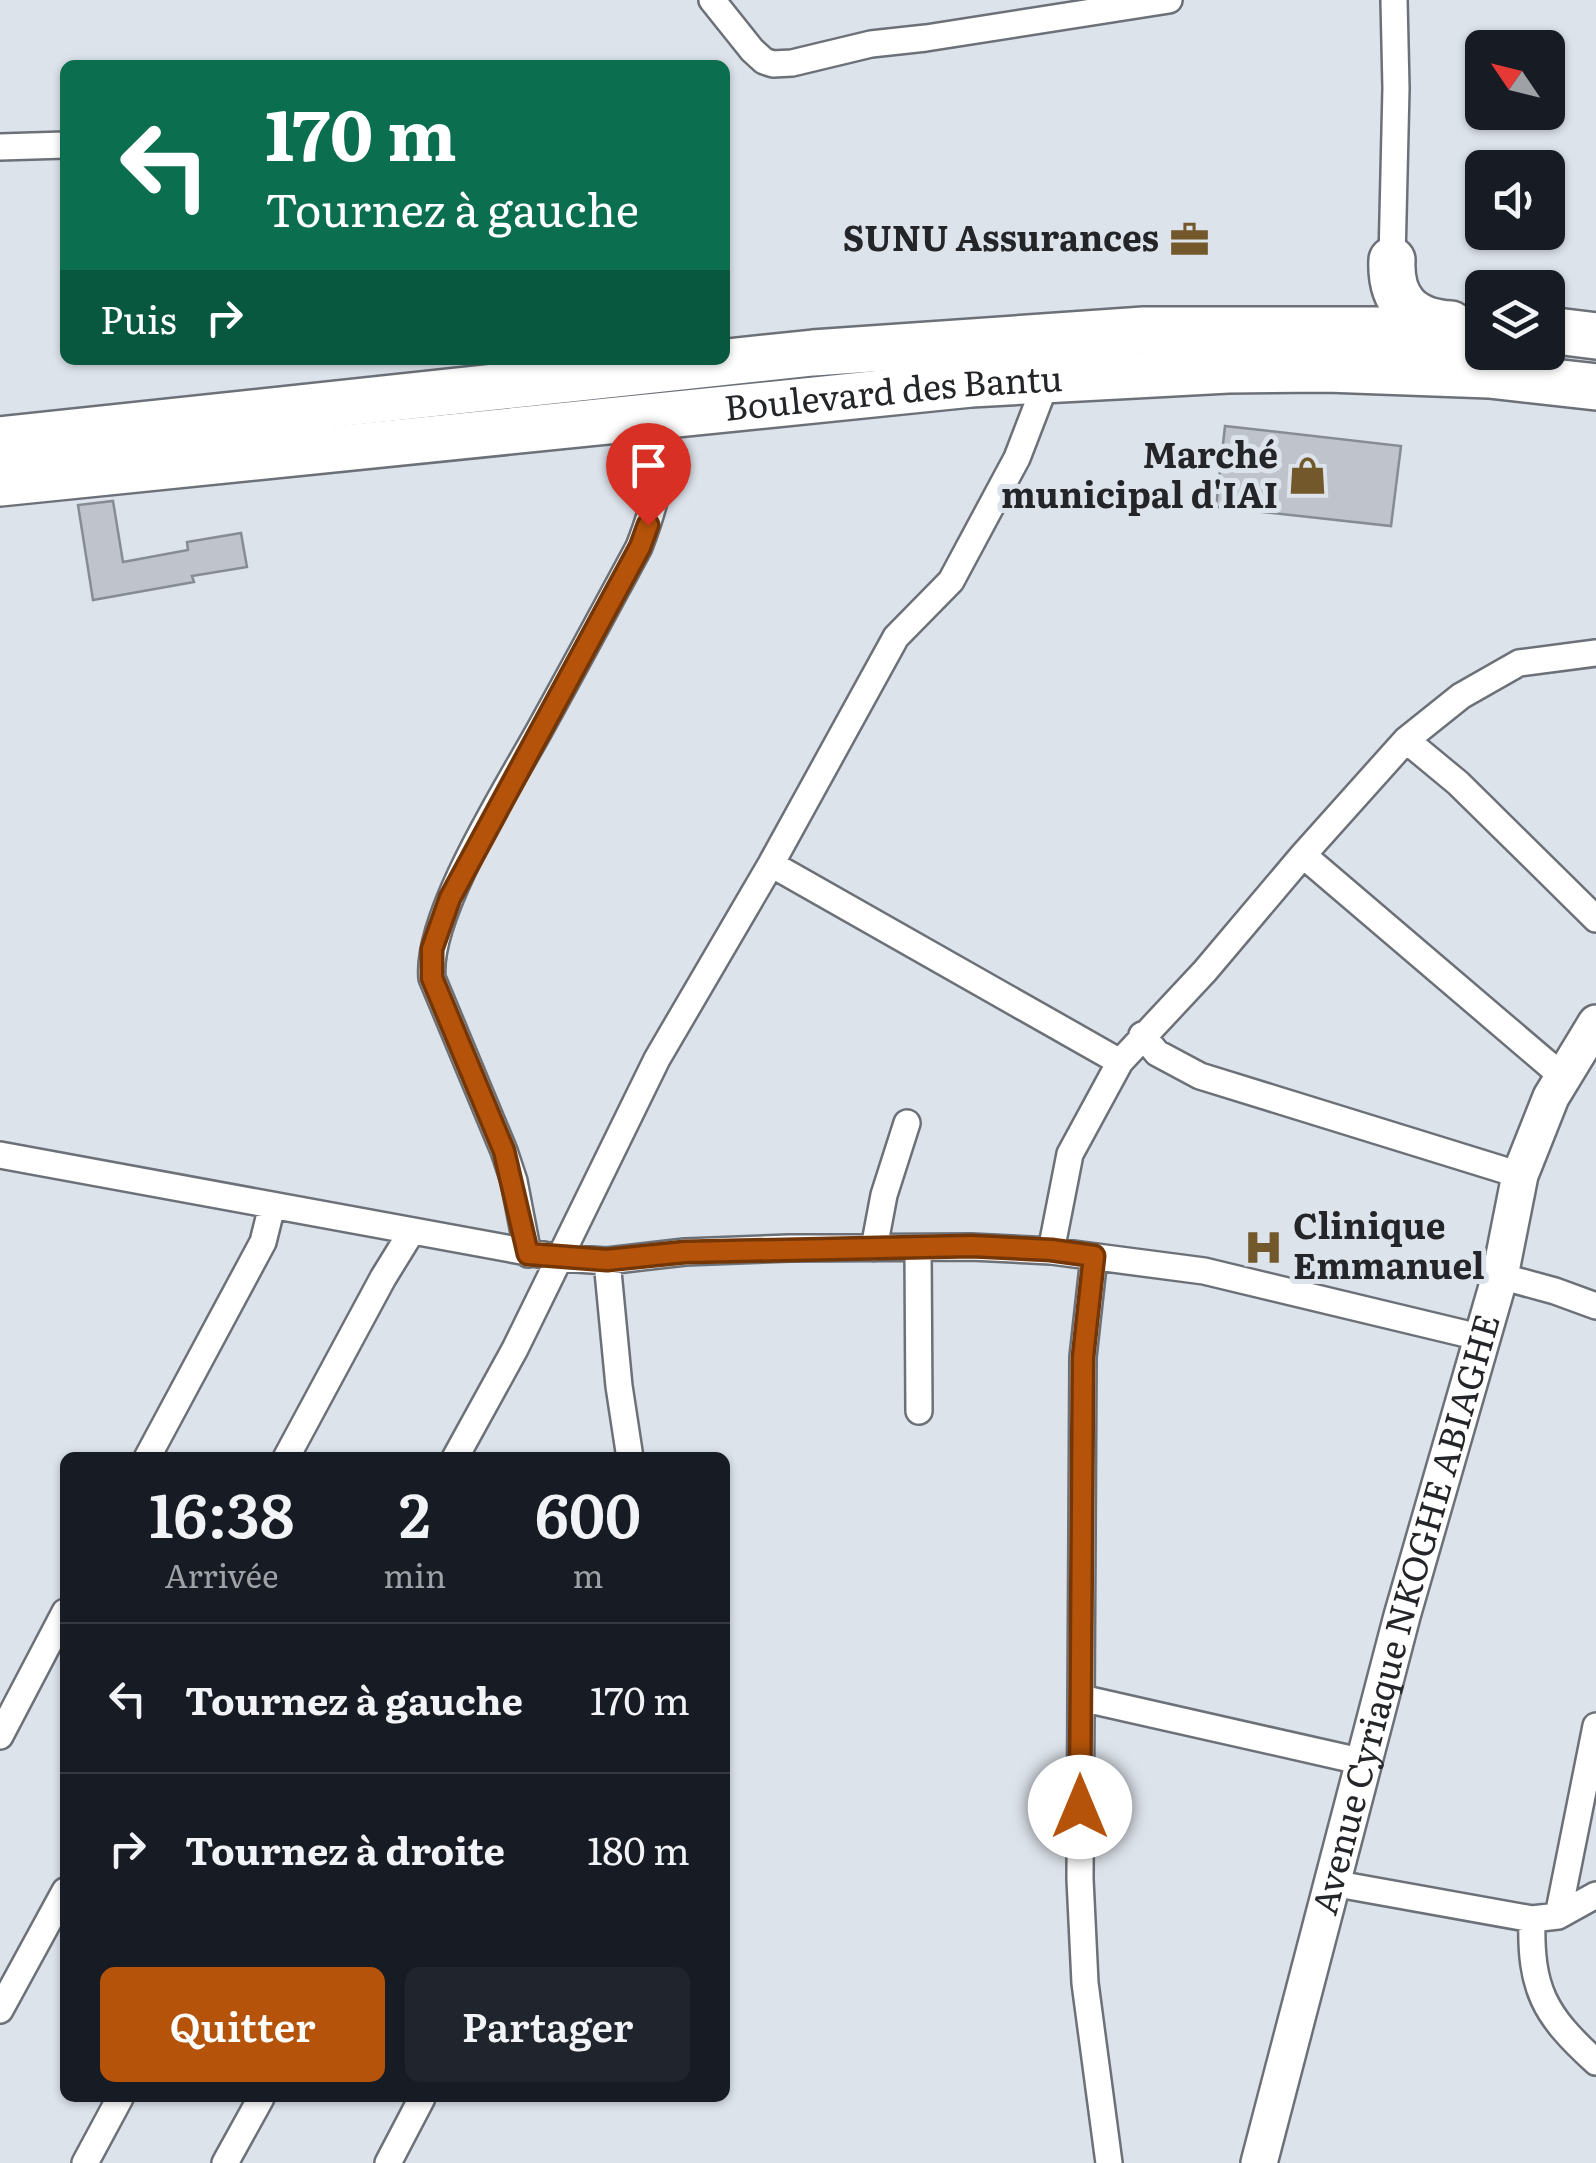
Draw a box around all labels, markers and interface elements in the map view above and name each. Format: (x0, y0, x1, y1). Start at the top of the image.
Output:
north arrow (1465, 30, 1565, 130)
map controls (1465, 30, 1565, 370)
text: 170 m (265, 79, 457, 183)
icon: left (100, 100, 230, 230)
button: sound (1465, 150, 1565, 250)
text: Tournez à gauche (265, 174, 639, 241)
place label: SUNU Assurances (843, 210, 1159, 262)
office icon: SUNU Assurances (1168, 218, 1210, 260)
button: layers (1465, 270, 1565, 370)
text: Puis (100, 289, 177, 346)
icon: right (197, 290, 252, 345)
street label: Boulevard des Bantu (722, 350, 1064, 432)
pin (606, 423, 691, 526)
place label: Marché municipal d'IAI (1001, 427, 1278, 519)
icon: arrive (621, 438, 676, 493)
shop icon: Marché municipal d'IAI (1287, 455, 1329, 497)
place label: Clinique Emmanuel (1293, 1198, 1485, 1290)
hospital icon: Clinique Emmanuel (1242, 1226, 1284, 1268)
street label: Avenue Cyriaque NKOGHE ABIAGHE (1296, 1307, 1511, 1920)
text: 16:38 (149, 1467, 294, 1556)
text: 2 (399, 1467, 430, 1556)
text: 600 (535, 1467, 641, 1556)
text: Arrivée (165, 1550, 279, 1598)
text: min (383, 1550, 446, 1598)
text: m (573, 1550, 604, 1598)
text: Tournez à gauche (185, 1670, 523, 1727)
text: 170 m (590, 1670, 690, 1727)
icon: left (100, 1671, 155, 1726)
position arrow (1028, 1755, 1132, 1859)
text: Tournez à droite (185, 1820, 505, 1877)
text: 180 m (587, 1820, 690, 1877)
icon: right (100, 1821, 155, 1876)
button: Quitter (100, 1967, 385, 2082)
button: Partager (405, 1967, 690, 2082)

